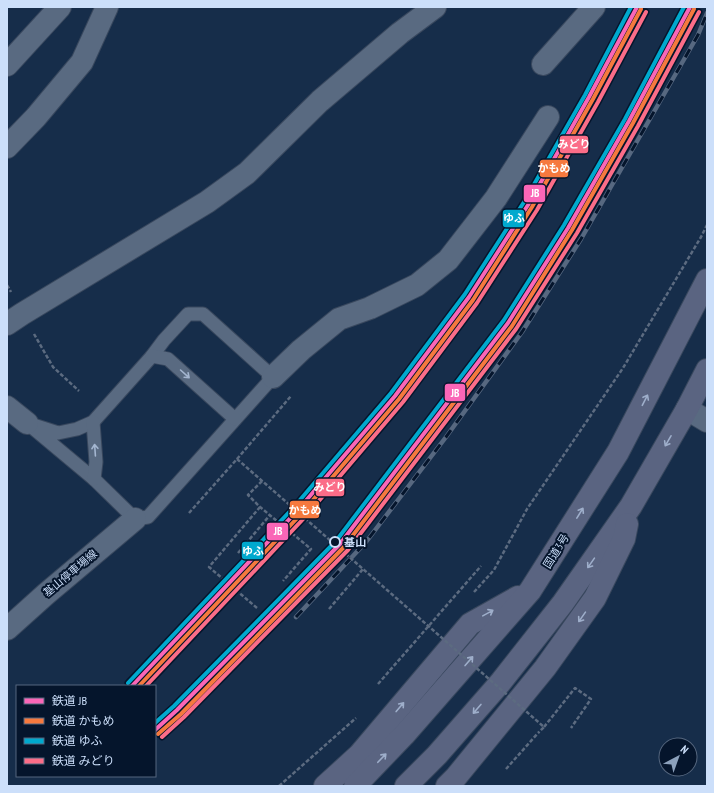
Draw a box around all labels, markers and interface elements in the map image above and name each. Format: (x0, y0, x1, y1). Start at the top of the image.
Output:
line badge: みどり (559, 135, 589, 154)
text: みどり (558, 137, 591, 151)
line badge: かもめ (539, 159, 569, 178)
text: かもめ (538, 161, 571, 175)
line badge: JB (523, 184, 546, 203)
text: JB (530, 186, 540, 200)
line badge: ゆふ (502, 209, 525, 228)
text: ゆふ (503, 211, 525, 225)
one-way arrow (179, 369, 190, 378)
line badge: JB (444, 383, 466, 402)
text: JB (450, 386, 460, 400)
one-way arrow (642, 395, 649, 407)
one-way arrow (664, 435, 672, 447)
one-way arrow (91, 444, 98, 457)
line badge: みどり (315, 478, 345, 497)
text: みどり (314, 480, 347, 494)
line badge: かもめ (289, 500, 320, 519)
text: かもめ (289, 503, 322, 517)
one-way arrow (576, 507, 584, 519)
line badge: JB (266, 522, 289, 541)
text: JB (273, 524, 283, 538)
street label: 国道3号 (540, 531, 572, 571)
place label: 基山 (344, 535, 366, 549)
marker: 基山 (329, 536, 341, 548)
line badge: ゆふ (241, 541, 264, 560)
text: ゆふ (242, 544, 264, 558)
street label: 基山停車場線 (40, 546, 100, 600)
one-way arrow (587, 557, 595, 568)
one-way arrow (482, 609, 494, 617)
one-way arrow (578, 611, 586, 622)
one-way arrow (464, 656, 473, 667)
legend (16, 685, 156, 777)
text: 鉄道 JB (52, 693, 87, 708)
one-way arrow (395, 701, 404, 712)
one-way arrow (473, 704, 482, 714)
text: 鉄道 かもめ (52, 713, 115, 728)
text: 鉄道 ゆふ (52, 733, 102, 748)
north arrow (658, 737, 698, 777)
text: N (678, 742, 691, 757)
text: 鉄道 みどり (52, 753, 115, 768)
one-way arrow (377, 753, 387, 763)

